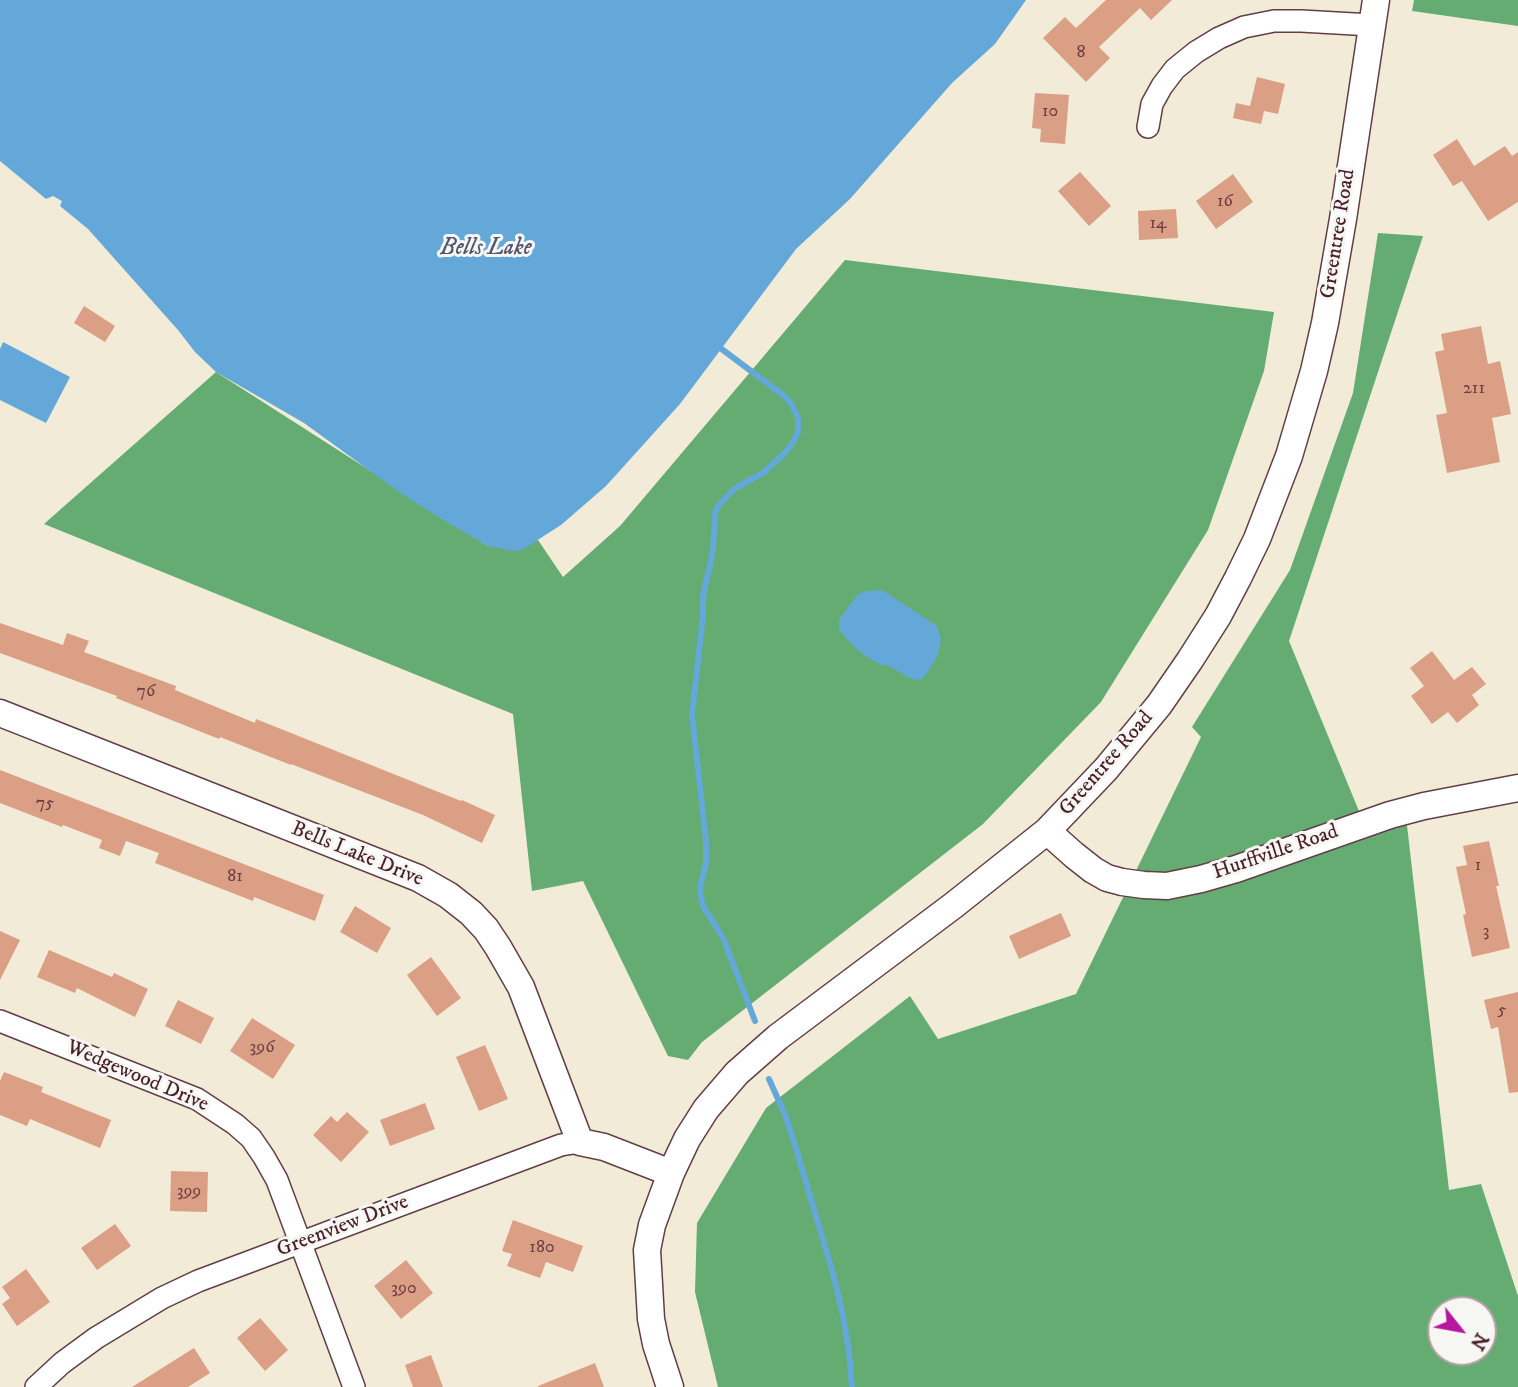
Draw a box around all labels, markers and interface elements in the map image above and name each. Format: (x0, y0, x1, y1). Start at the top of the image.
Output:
house number: 8 (1076, 42, 1086, 64)
house number: 10 (1042, 101, 1058, 123)
street label: Greentree Road (1316, 168, 1362, 300)
house number: 16 (1217, 191, 1233, 213)
house number: 14 (1150, 213, 1166, 235)
water label: Bells Lake (440, 235, 532, 263)
house number: 211 (1463, 378, 1485, 400)
house number: 76 (137, 681, 155, 703)
street label: Greentree Road (1055, 706, 1159, 822)
house number: 75 (36, 793, 54, 815)
street label: Bells Lake Drive (287, 817, 427, 893)
street label: Hurffville Road (1210, 820, 1342, 886)
house number: 1 (1475, 855, 1481, 877)
house number: 81 (227, 866, 243, 888)
house number: 3 (1483, 921, 1489, 943)
house number: 5 (1498, 1000, 1506, 1022)
street label: Wedgewood Drive (62, 1036, 212, 1118)
house number: 396 (249, 1037, 275, 1059)
house number: 399 (177, 1181, 201, 1203)
street label: Greenview Drive (274, 1190, 412, 1264)
house number: 180 (529, 1237, 555, 1259)
house number: 390 (391, 1278, 417, 1300)
north arrow (1427, 1296, 1497, 1366)
text: N (1465, 1328, 1493, 1354)

